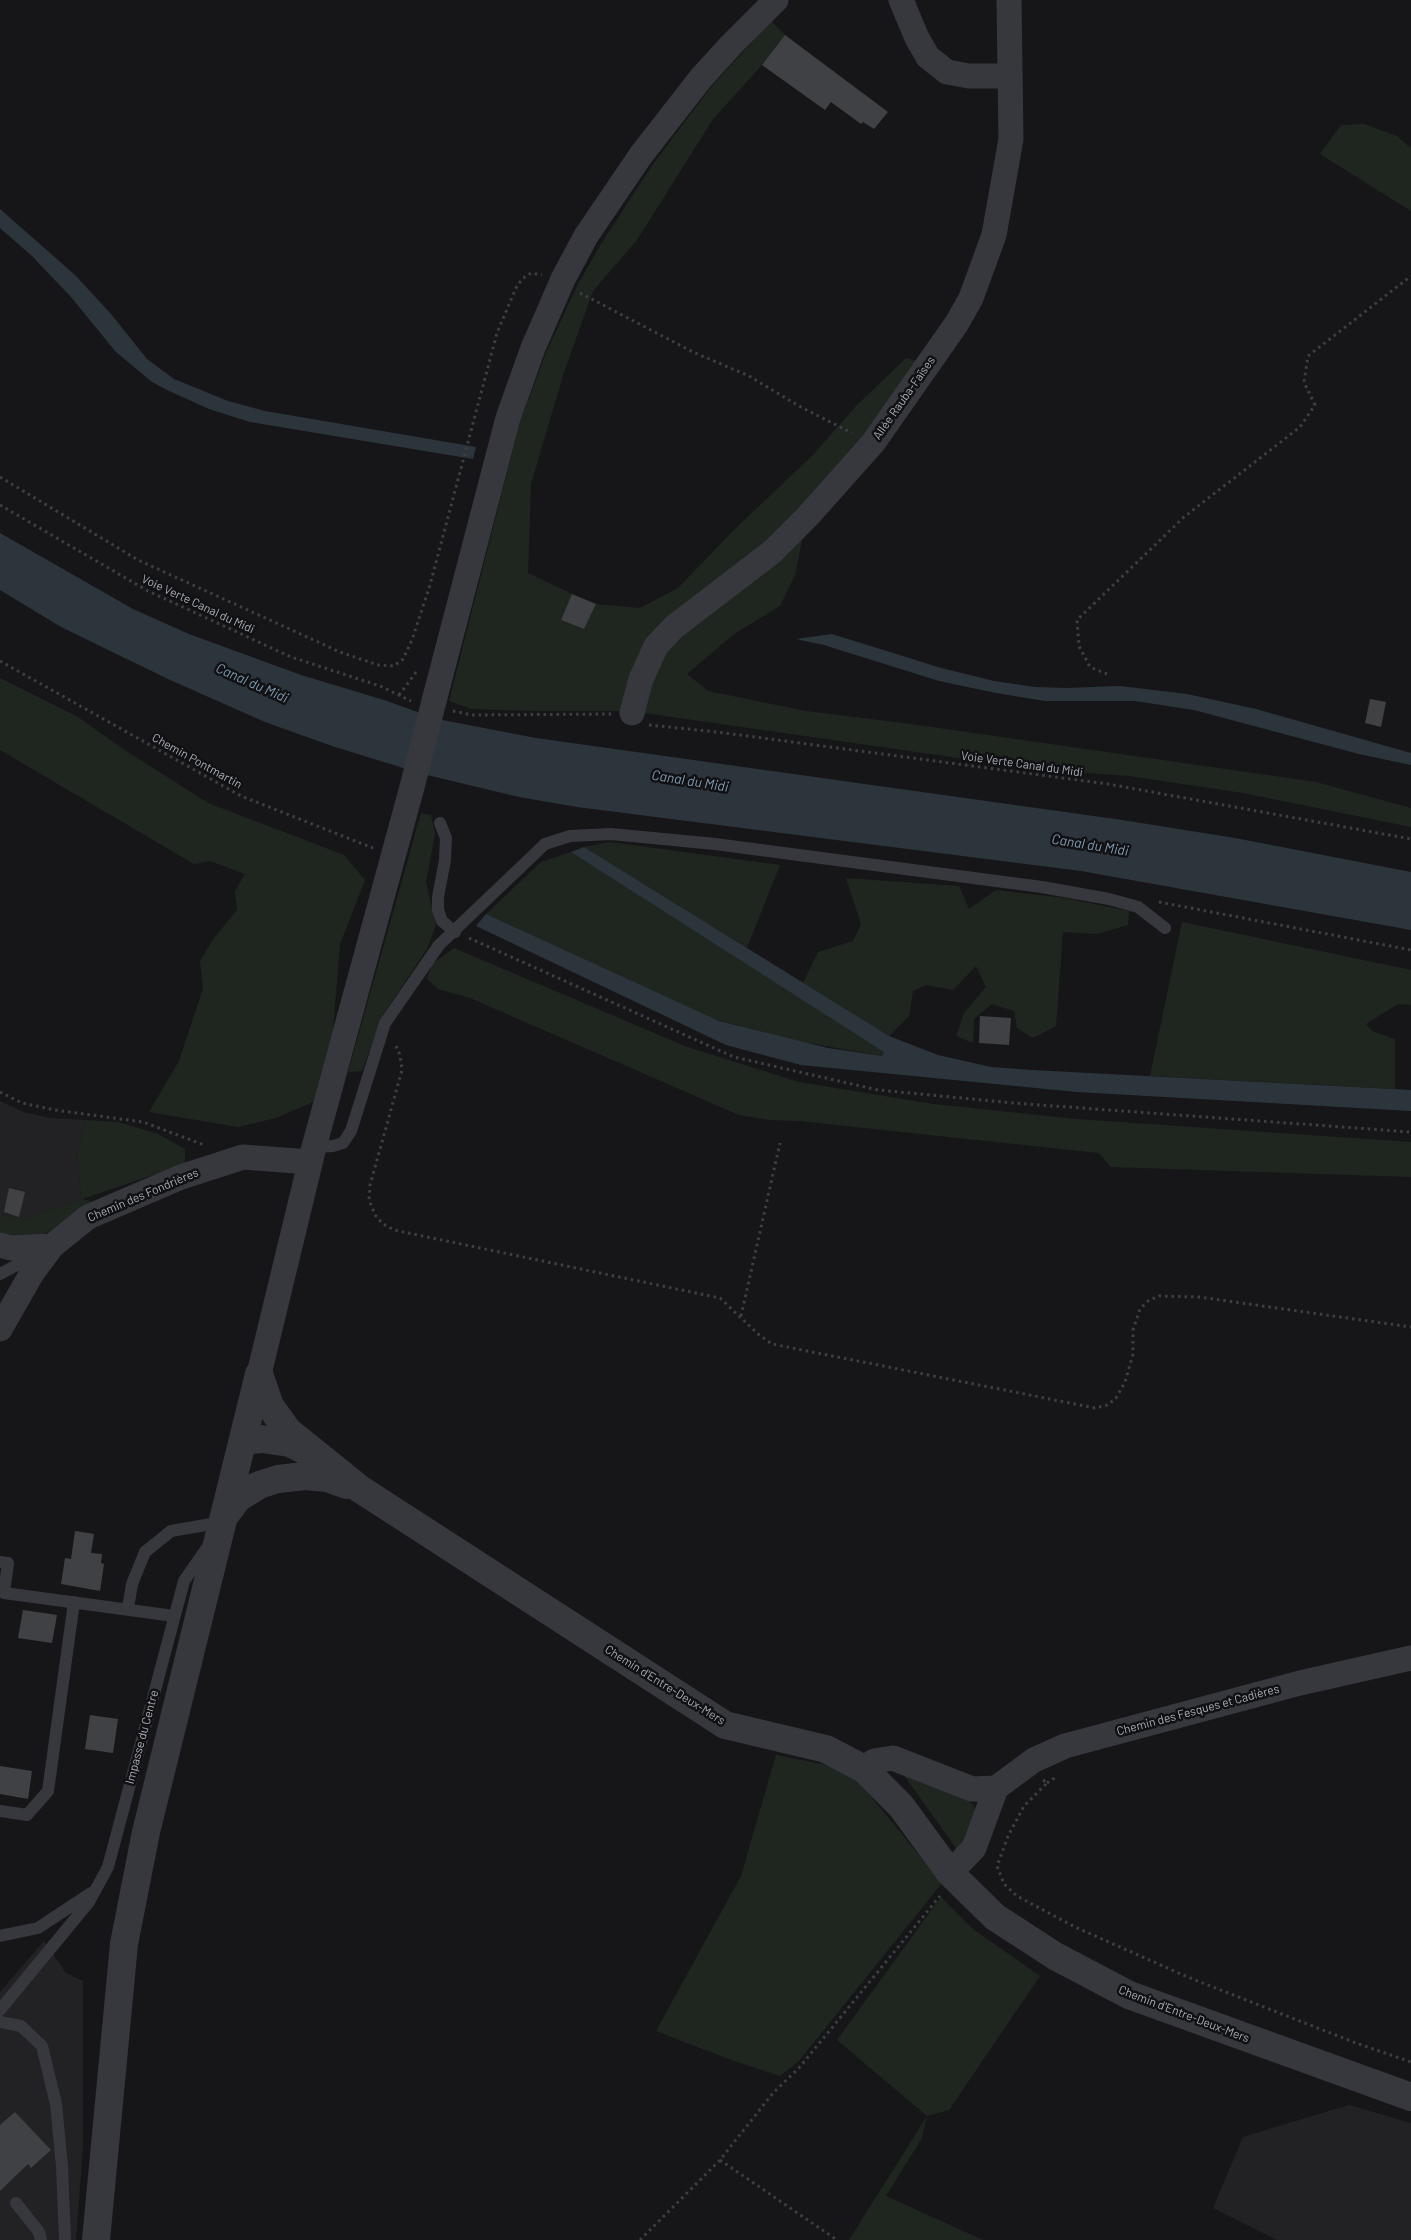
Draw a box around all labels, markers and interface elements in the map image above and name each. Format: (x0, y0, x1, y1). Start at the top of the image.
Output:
street label: Allée Rauba-Faïses (870, 354, 938, 442)
street label: Voie Verte Canal du Midi (139, 571, 257, 637)
water label: Canal du Midi (213, 660, 291, 706)
street label: Chemin Pontmartin (149, 730, 245, 792)
street label: Voie Verte Canal du Midi (960, 748, 1084, 780)
water label: Canal du Midi (650, 767, 730, 795)
water label: Canal du Midi (1050, 831, 1130, 859)
street label: Chemin des Fondrières (85, 1165, 201, 1225)
street label: Chemin d'Entre-Deux-Mers (602, 1642, 728, 1728)
street label: Chemin des Fesques et Cadières (1115, 1681, 1281, 1739)
street label: Impasse du Centre (123, 1689, 161, 1785)
street label: Chemin d'Entre-Deux-Mers (1116, 1982, 1252, 2046)

